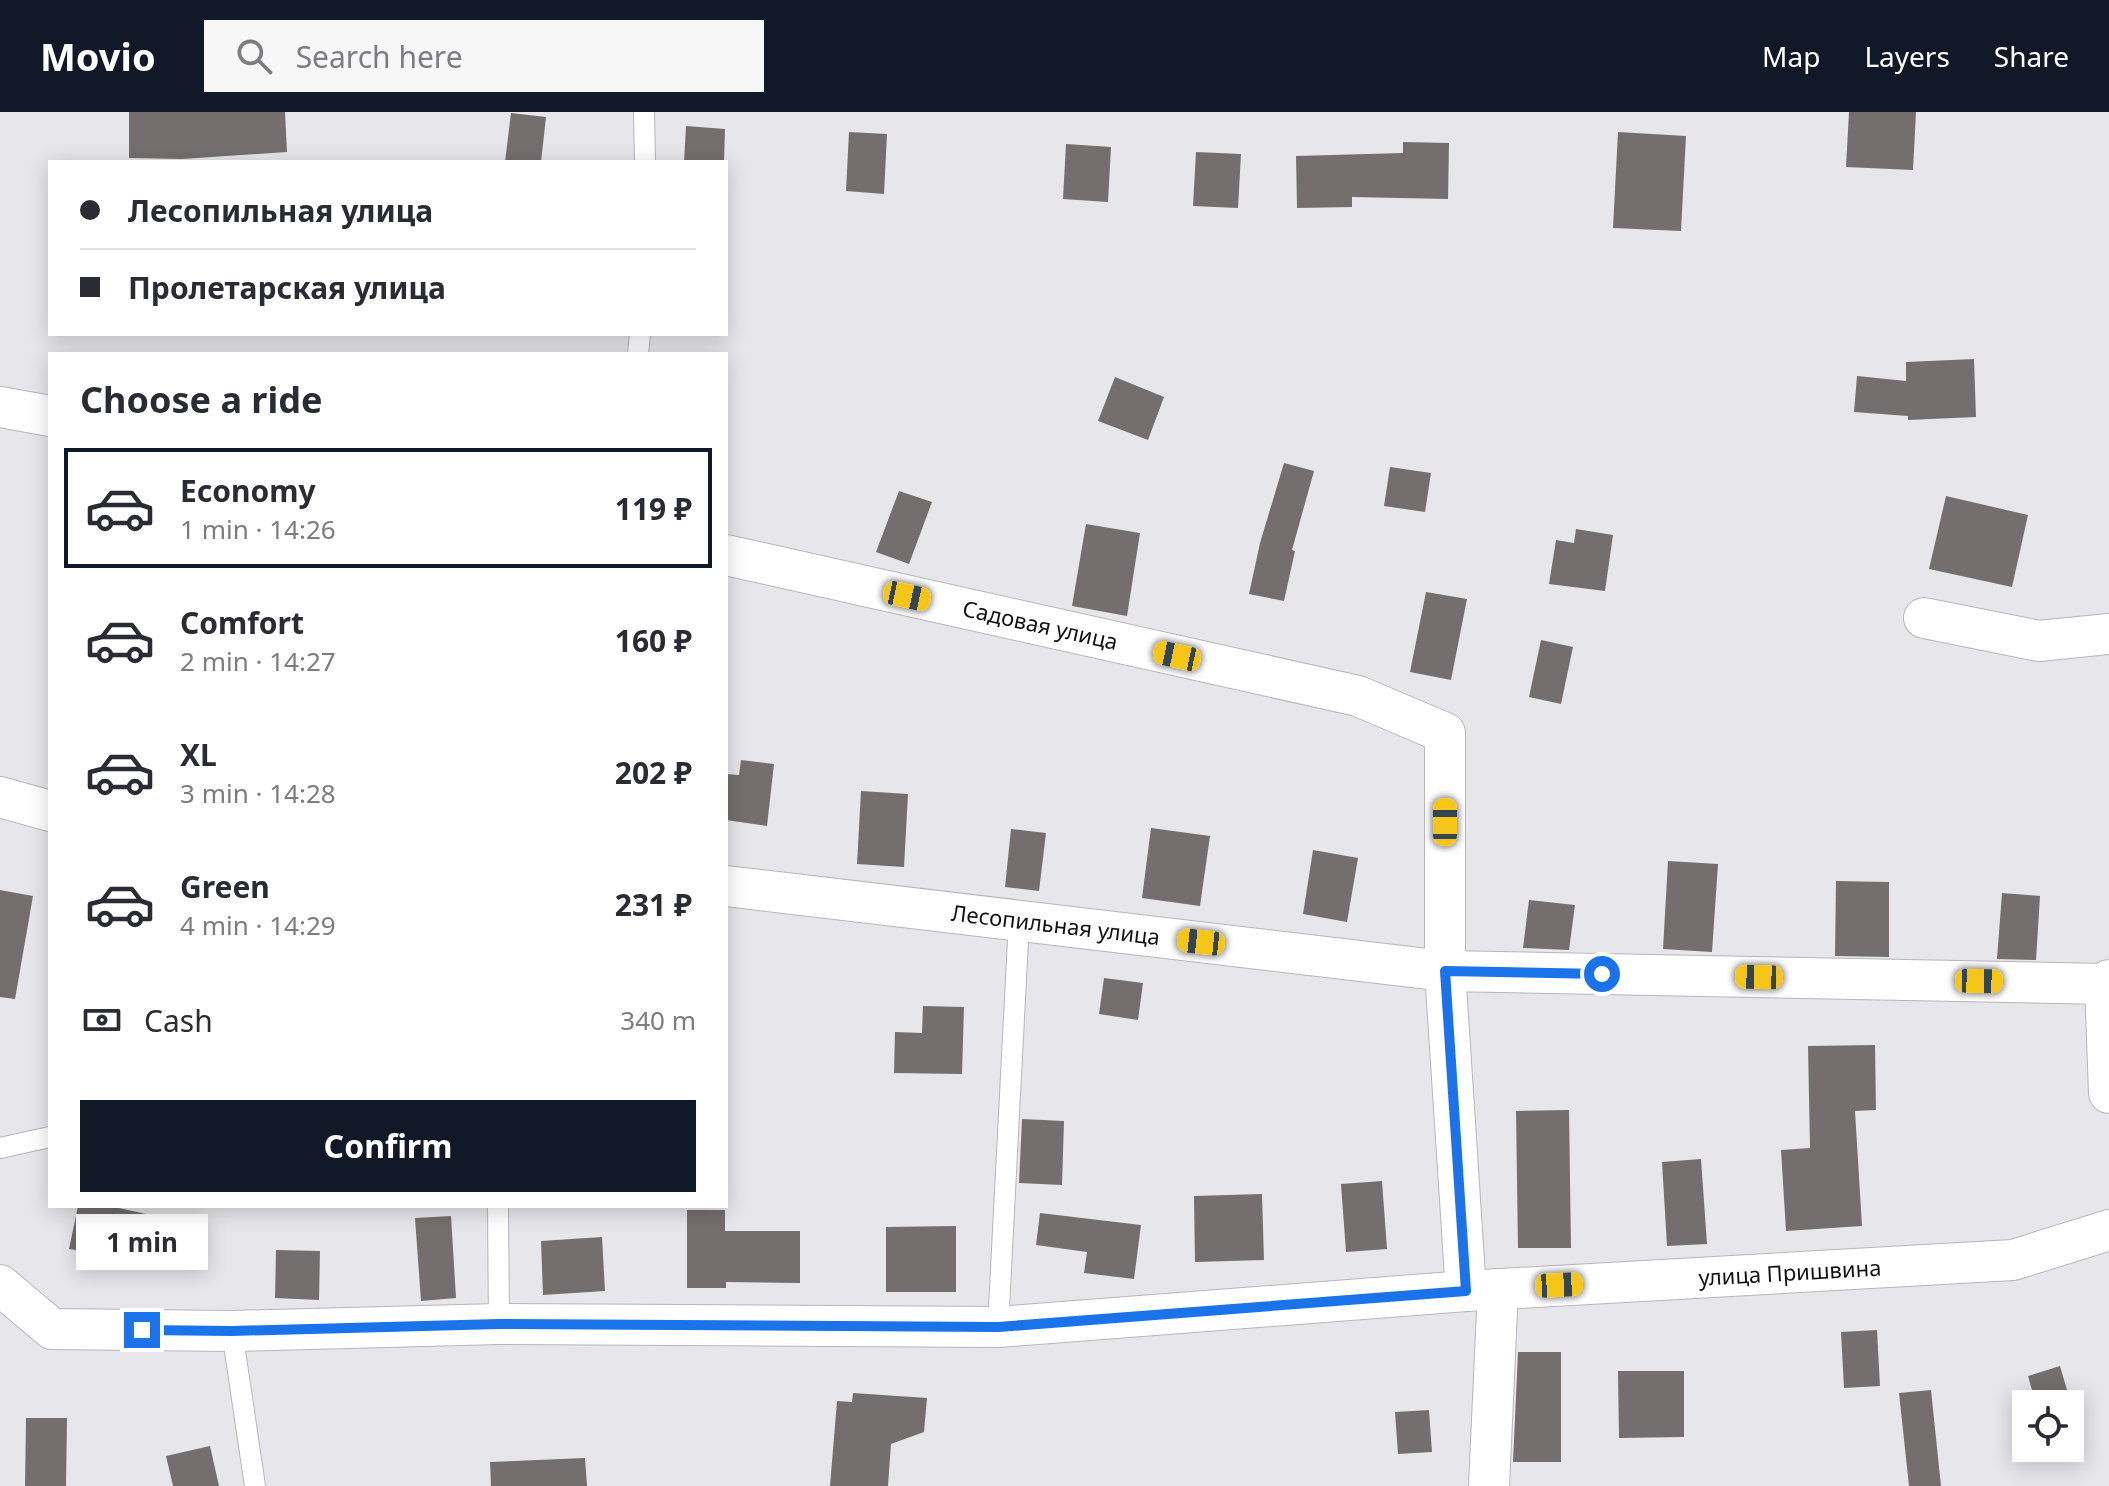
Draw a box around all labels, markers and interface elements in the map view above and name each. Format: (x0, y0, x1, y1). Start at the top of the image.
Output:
search box (204, 20, 764, 92)
text: Movio (40, 30, 156, 82)
icon: search (232, 34, 276, 78)
text: Search here (296, 36, 463, 77)
text: Map (1762, 37, 1820, 75)
text: Layers (1864, 37, 1950, 75)
text: Share (1994, 37, 2069, 75)
text: Лесопильная улица (128, 190, 433, 231)
text: Пролетарская улица (128, 267, 446, 308)
text: Choose a ride (80, 375, 322, 424)
text: Economy (180, 470, 316, 511)
icon: car (84, 472, 156, 544)
text: 119 ₽ (615, 488, 692, 529)
text: 1 min · 14:26 (180, 511, 336, 547)
car (881, 579, 933, 613)
street label: Садовая улица (960, 592, 1121, 656)
text: Comfort (180, 602, 304, 643)
icon: car (84, 604, 156, 676)
text: 160 ₽ (615, 620, 692, 661)
car (1151, 639, 1203, 673)
text: 2 min · 14:27 (180, 643, 336, 679)
text: XL (180, 734, 217, 775)
icon: car (84, 736, 156, 808)
text: 202 ₽ (615, 752, 692, 793)
text: 3 min · 14:28 (180, 775, 336, 811)
car (1433, 798, 1457, 846)
text: Green (180, 866, 270, 907)
icon: car (84, 868, 156, 940)
text: 231 ₽ (615, 884, 692, 925)
street label: Лесопильная улица (950, 897, 1162, 951)
text: 4 min · 14:29 (180, 907, 336, 943)
car (1176, 928, 1226, 956)
route start (1584, 956, 1620, 992)
car (1735, 965, 1783, 989)
car (1955, 969, 2003, 993)
icon: cash (80, 998, 124, 1042)
text: Cash (144, 1000, 213, 1041)
text: 340 m (620, 1002, 696, 1038)
button: Confirm (80, 1100, 696, 1192)
callout: 1 min (76, 1214, 208, 1270)
text: 1 min (106, 1224, 178, 1260)
street label: улица Пришвина (1698, 1251, 1882, 1292)
car (1534, 1272, 1584, 1298)
route end (124, 1312, 160, 1348)
map controls (2012, 1390, 2084, 1462)
button: locate (2012, 1390, 2084, 1462)

